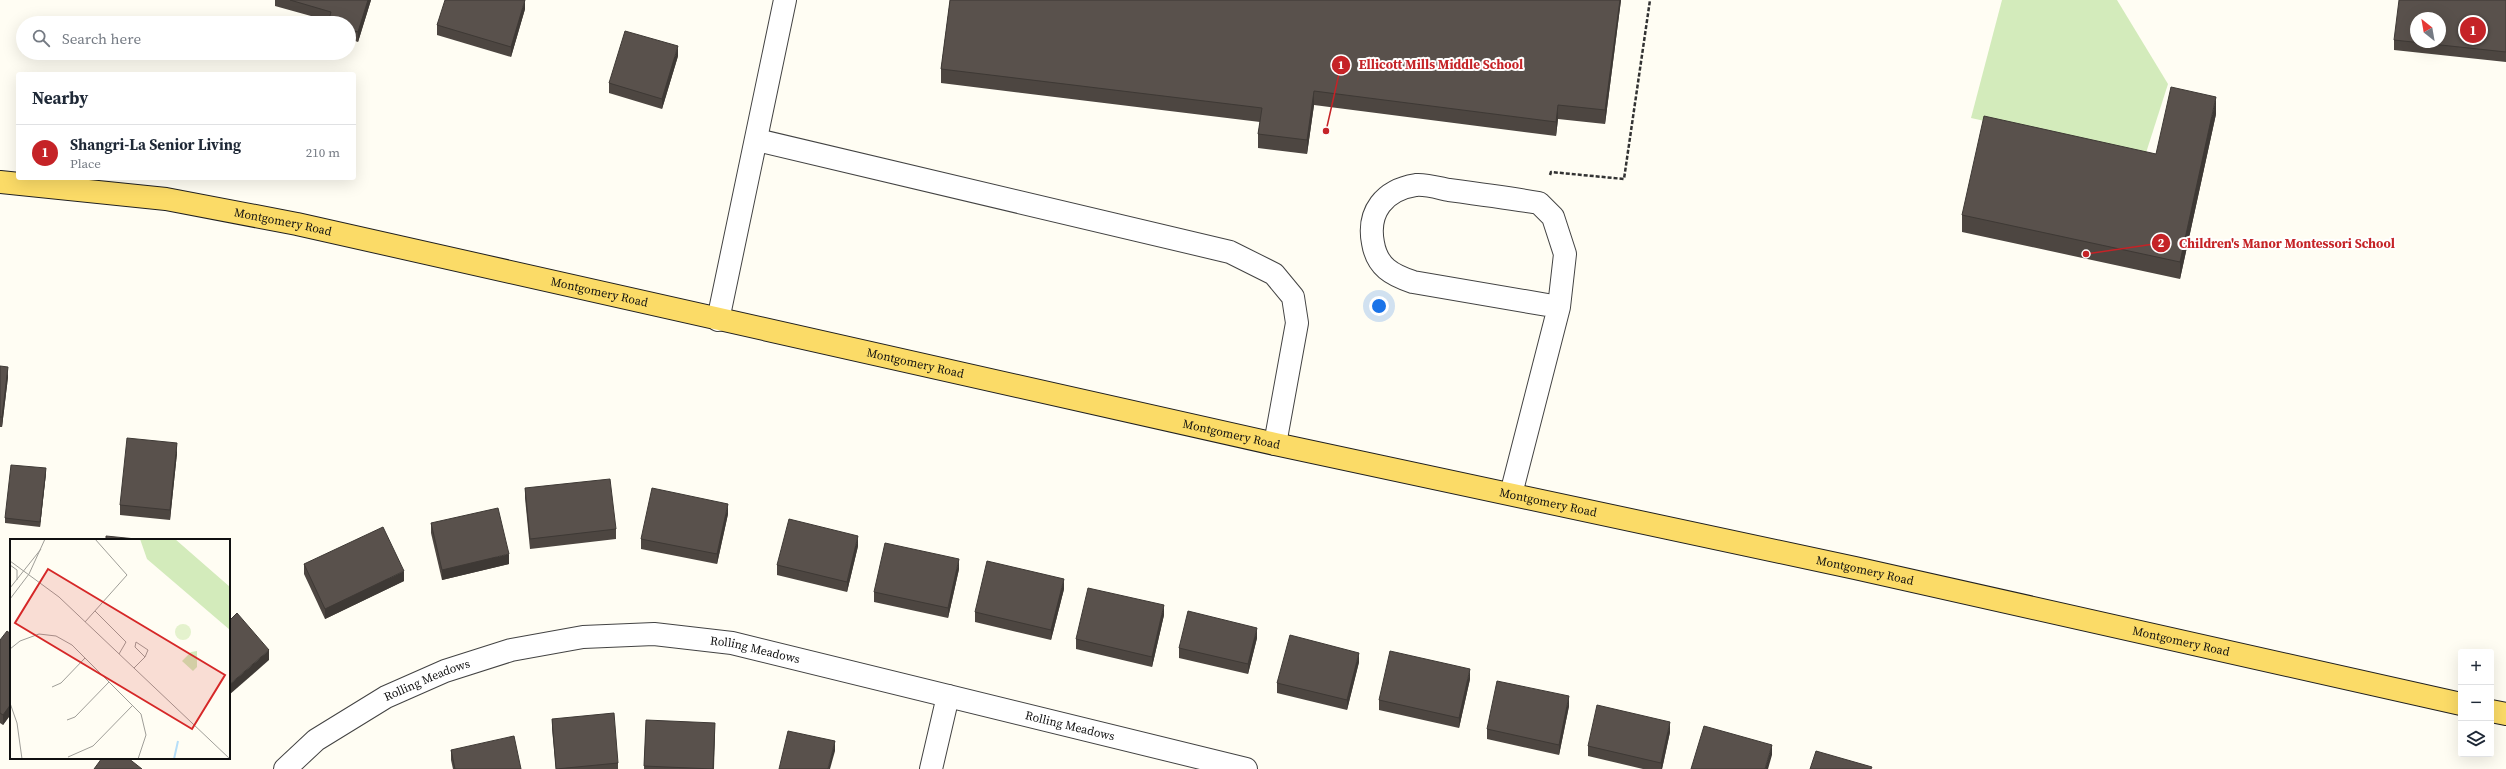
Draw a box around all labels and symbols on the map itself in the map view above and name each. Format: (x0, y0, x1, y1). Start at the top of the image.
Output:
north arrow (2410, 12, 2446, 48)
pin: 1 (2460, 15, 2486, 45)
callout: Ellicott Mills Middle School (1331, 52, 1532, 77)
text: Ellicott Mills Middle School (1359, 56, 1523, 73)
text: 1 (1338, 57, 1344, 73)
street label: Montgomery Road (233, 204, 334, 240)
callout: Children's Manor Montessori School (2151, 231, 2403, 256)
text: 2 (2158, 235, 2165, 251)
text: Children's Manor Montessori School (2179, 235, 2395, 252)
street label: Montgomery Road (549, 273, 650, 311)
your location (1369, 296, 1389, 316)
street label: Montgomery Road (865, 344, 966, 382)
street label: Montgomery Road (1181, 415, 1282, 453)
street label: Montgomery Road (1498, 484, 1599, 521)
inset map (10, 539, 230, 759)
street label: Montgomery Road (1815, 552, 1915, 589)
street label: Montgomery Road (2131, 623, 2232, 660)
street label: Rolling Meadows (709, 633, 802, 667)
street label: Rolling Meadows (381, 656, 472, 705)
street label: Rolling Meadows (1024, 707, 1116, 745)

